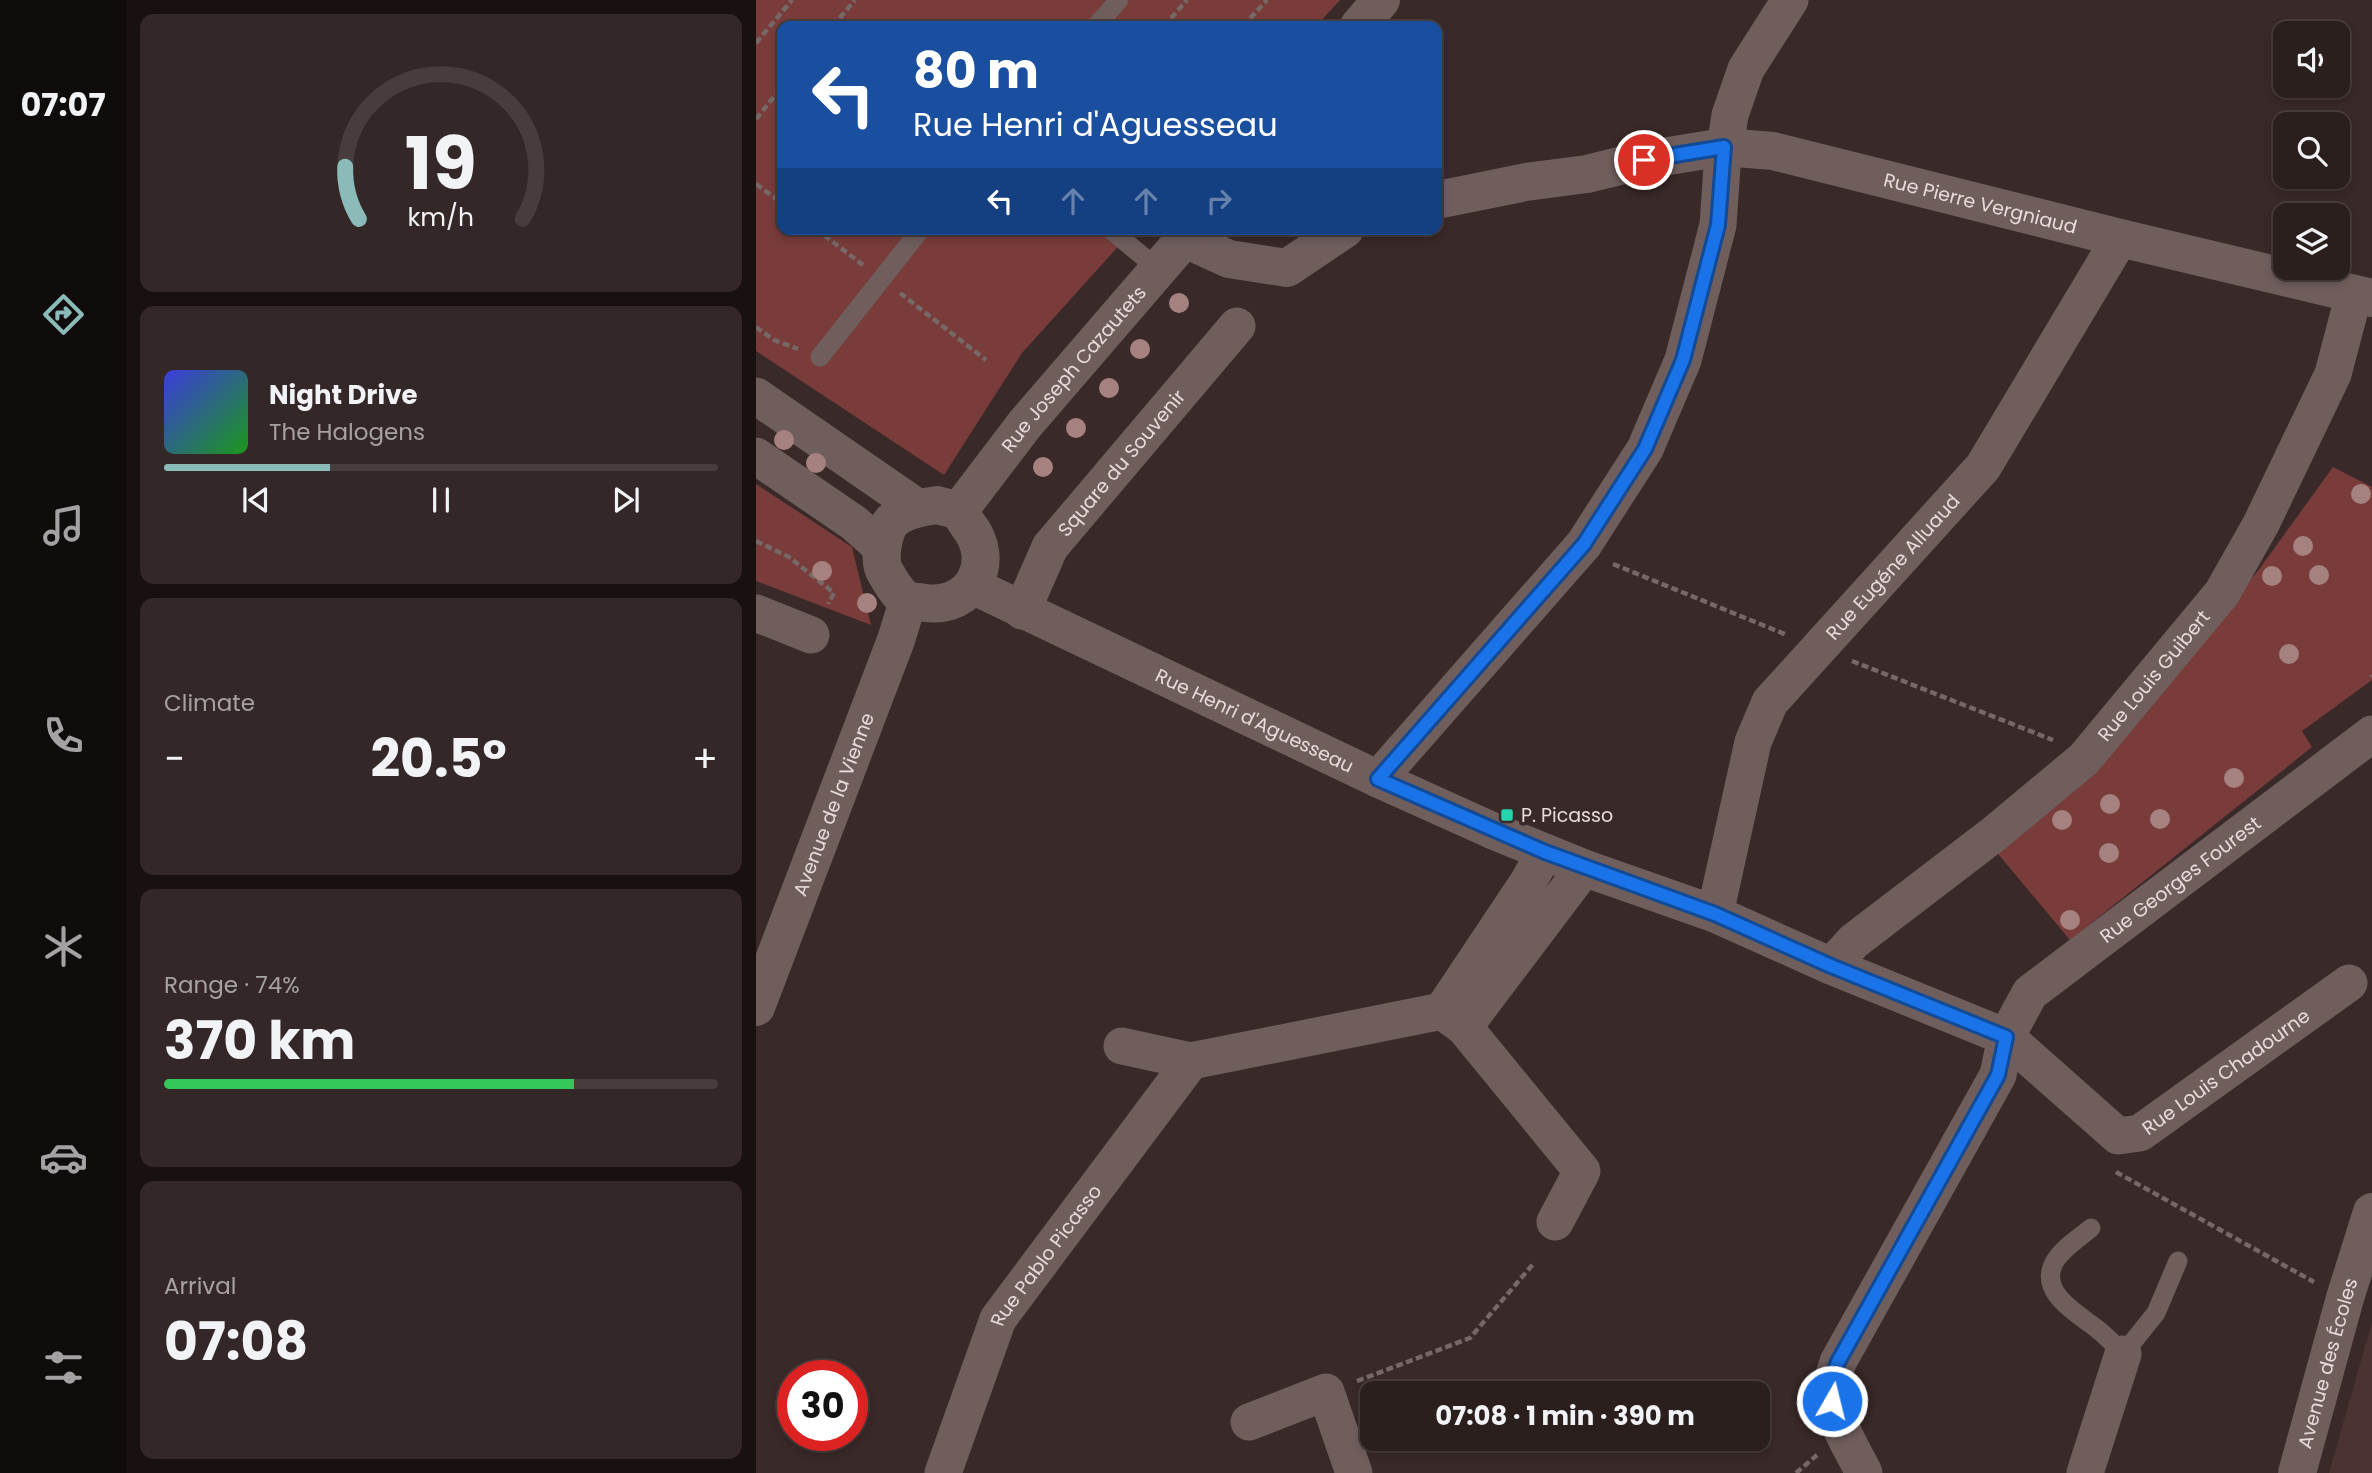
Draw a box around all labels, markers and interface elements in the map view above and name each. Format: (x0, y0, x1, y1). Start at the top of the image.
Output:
map controls (2273, 21, 2350, 280)
button: sound (2273, 21, 2350, 98)
text: 80 m (913, 37, 1039, 105)
icon: left (798, 49, 889, 140)
text: 07:07 (20, 82, 106, 127)
text: Rue Henri d'Aguesseau (913, 102, 1278, 147)
button: search (2273, 112, 2350, 189)
text: 19 (405, 113, 477, 214)
pin (1614, 130, 1674, 190)
icon: arrive (1625, 141, 1663, 179)
street label: Rue Pierre Vergniaud (1881, 166, 2080, 241)
icon: left (981, 182, 1019, 220)
icon: ahead (1054, 182, 1092, 220)
icon: ahead (1127, 182, 1165, 220)
icon: right (1200, 182, 1238, 220)
text: km/h (408, 200, 474, 235)
button: layers (2273, 203, 2350, 280)
street label: Rue Joseph Cazautets (995, 280, 1153, 458)
icon: directions (39, 290, 88, 339)
text: Night Drive (269, 377, 417, 413)
street label: Square du Souvenir (1051, 384, 1192, 543)
text: The Halogens (269, 416, 425, 448)
icon: previous (237, 481, 275, 519)
icon: pause (422, 481, 460, 519)
icon: next (607, 481, 645, 519)
street label: Rue Eugéne Alluaud (1820, 488, 1966, 646)
icon: music (39, 501, 88, 550)
street label: Rue Louis Guibert (2091, 604, 2216, 747)
street label: Rue Henri d'Aguesseau (1151, 662, 1358, 779)
text: Climate (164, 687, 255, 719)
street label: Avenue de la Vienne (787, 709, 881, 900)
icon: phone (39, 711, 88, 760)
text: 20.5° (370, 722, 507, 795)
text: − (164, 732, 185, 785)
text: + (692, 732, 718, 785)
place label: P. Picasso (1521, 802, 1613, 829)
marker: P. Picasso (1499, 807, 1515, 823)
street label: Rue Georges Fourest (2094, 810, 2267, 950)
icon: climate (39, 922, 88, 971)
text: Range · 74% (164, 969, 300, 1001)
street label: Rue Louis Chadourne (2137, 1002, 2315, 1141)
text: 370 km (164, 1004, 355, 1077)
icon: car (39, 1133, 88, 1182)
street label: Rue Pablo Picasso (984, 1179, 1108, 1330)
text: Arrival (164, 1270, 236, 1302)
street label: Avenue des Écoles (2291, 1275, 2365, 1452)
text: 07:08 (164, 1305, 308, 1378)
icon: filters (39, 1343, 88, 1392)
speed limit sign: 30 (777, 1360, 868, 1451)
position arrow (1795, 1364, 1869, 1438)
text: 07:08 · 1 min · 390 m (1435, 1398, 1695, 1434)

